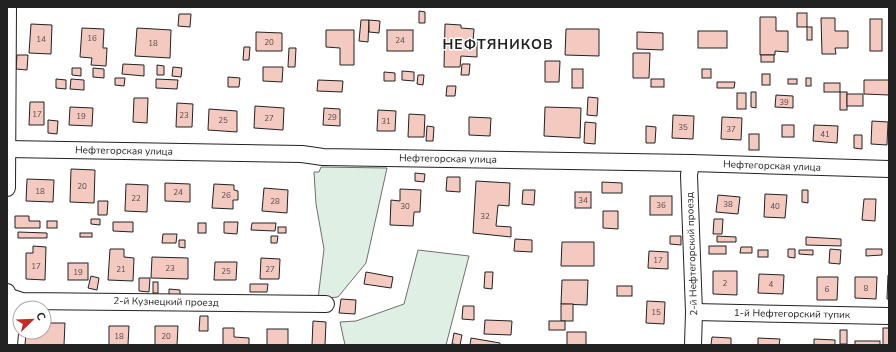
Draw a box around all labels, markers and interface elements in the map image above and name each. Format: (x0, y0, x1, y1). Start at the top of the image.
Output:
house number: 16 (87, 33, 97, 44)
house number: 14 (36, 34, 46, 45)
house number: 24 (395, 35, 405, 46)
district label: НЕФТЯНИКОВ (442, 35, 554, 54)
house number: 20 (264, 37, 274, 48)
house number: 18 (148, 38, 158, 49)
house number: 39 (779, 97, 789, 108)
house number: 17 (32, 109, 42, 120)
house number: 23 (179, 110, 189, 121)
house number: 19 (76, 111, 86, 122)
house number: 29 (327, 112, 337, 123)
house number: 27 (264, 113, 274, 124)
house number: 25 (218, 115, 228, 126)
house number: 31 (381, 116, 391, 127)
house number: 35 (678, 122, 688, 133)
house number: 37 (726, 124, 736, 135)
house number: 41 (820, 129, 830, 140)
street label: Нефтегорская улица (75, 143, 173, 159)
street label: Нефтегорская улица (399, 151, 497, 167)
street label: Нефтегорская улица (723, 157, 821, 175)
house number: 20 (77, 181, 87, 192)
house number: 18 (35, 186, 45, 197)
house number: 24 (173, 187, 183, 198)
house number: 26 (221, 190, 231, 201)
street label: 2-й Нефтегорский проезд (683, 192, 701, 316)
house number: 22 (131, 193, 141, 204)
house number: 34 (578, 195, 588, 206)
house number: 28 (270, 196, 280, 207)
house number: 38 (723, 199, 733, 210)
house number: 36 (656, 200, 666, 211)
house number: 30 (400, 201, 410, 212)
house number: 40 (770, 201, 780, 212)
house number: 32 (480, 211, 490, 222)
house number: 17 (653, 255, 663, 266)
house number: 17 (31, 261, 41, 272)
house number: 23 (165, 263, 175, 274)
house number: 21 (116, 264, 126, 275)
house number: 27 (265, 264, 275, 275)
house number: 25 (221, 266, 231, 277)
house number: 19 (73, 267, 83, 278)
house number: 2 (723, 278, 728, 289)
house number: 4 (769, 279, 774, 290)
house number: 8 (864, 283, 869, 294)
house number: 6 (825, 284, 830, 295)
street label: 2-й Кузнецкий проезд (113, 294, 219, 310)
north arrow (12, 300, 52, 340)
street label: 1-й Нефтегорский тупик (734, 306, 851, 322)
house number: 15 (651, 307, 661, 318)
text: С (32, 310, 49, 323)
house number: 18 (114, 331, 124, 342)
house number: 20 (161, 331, 171, 342)

